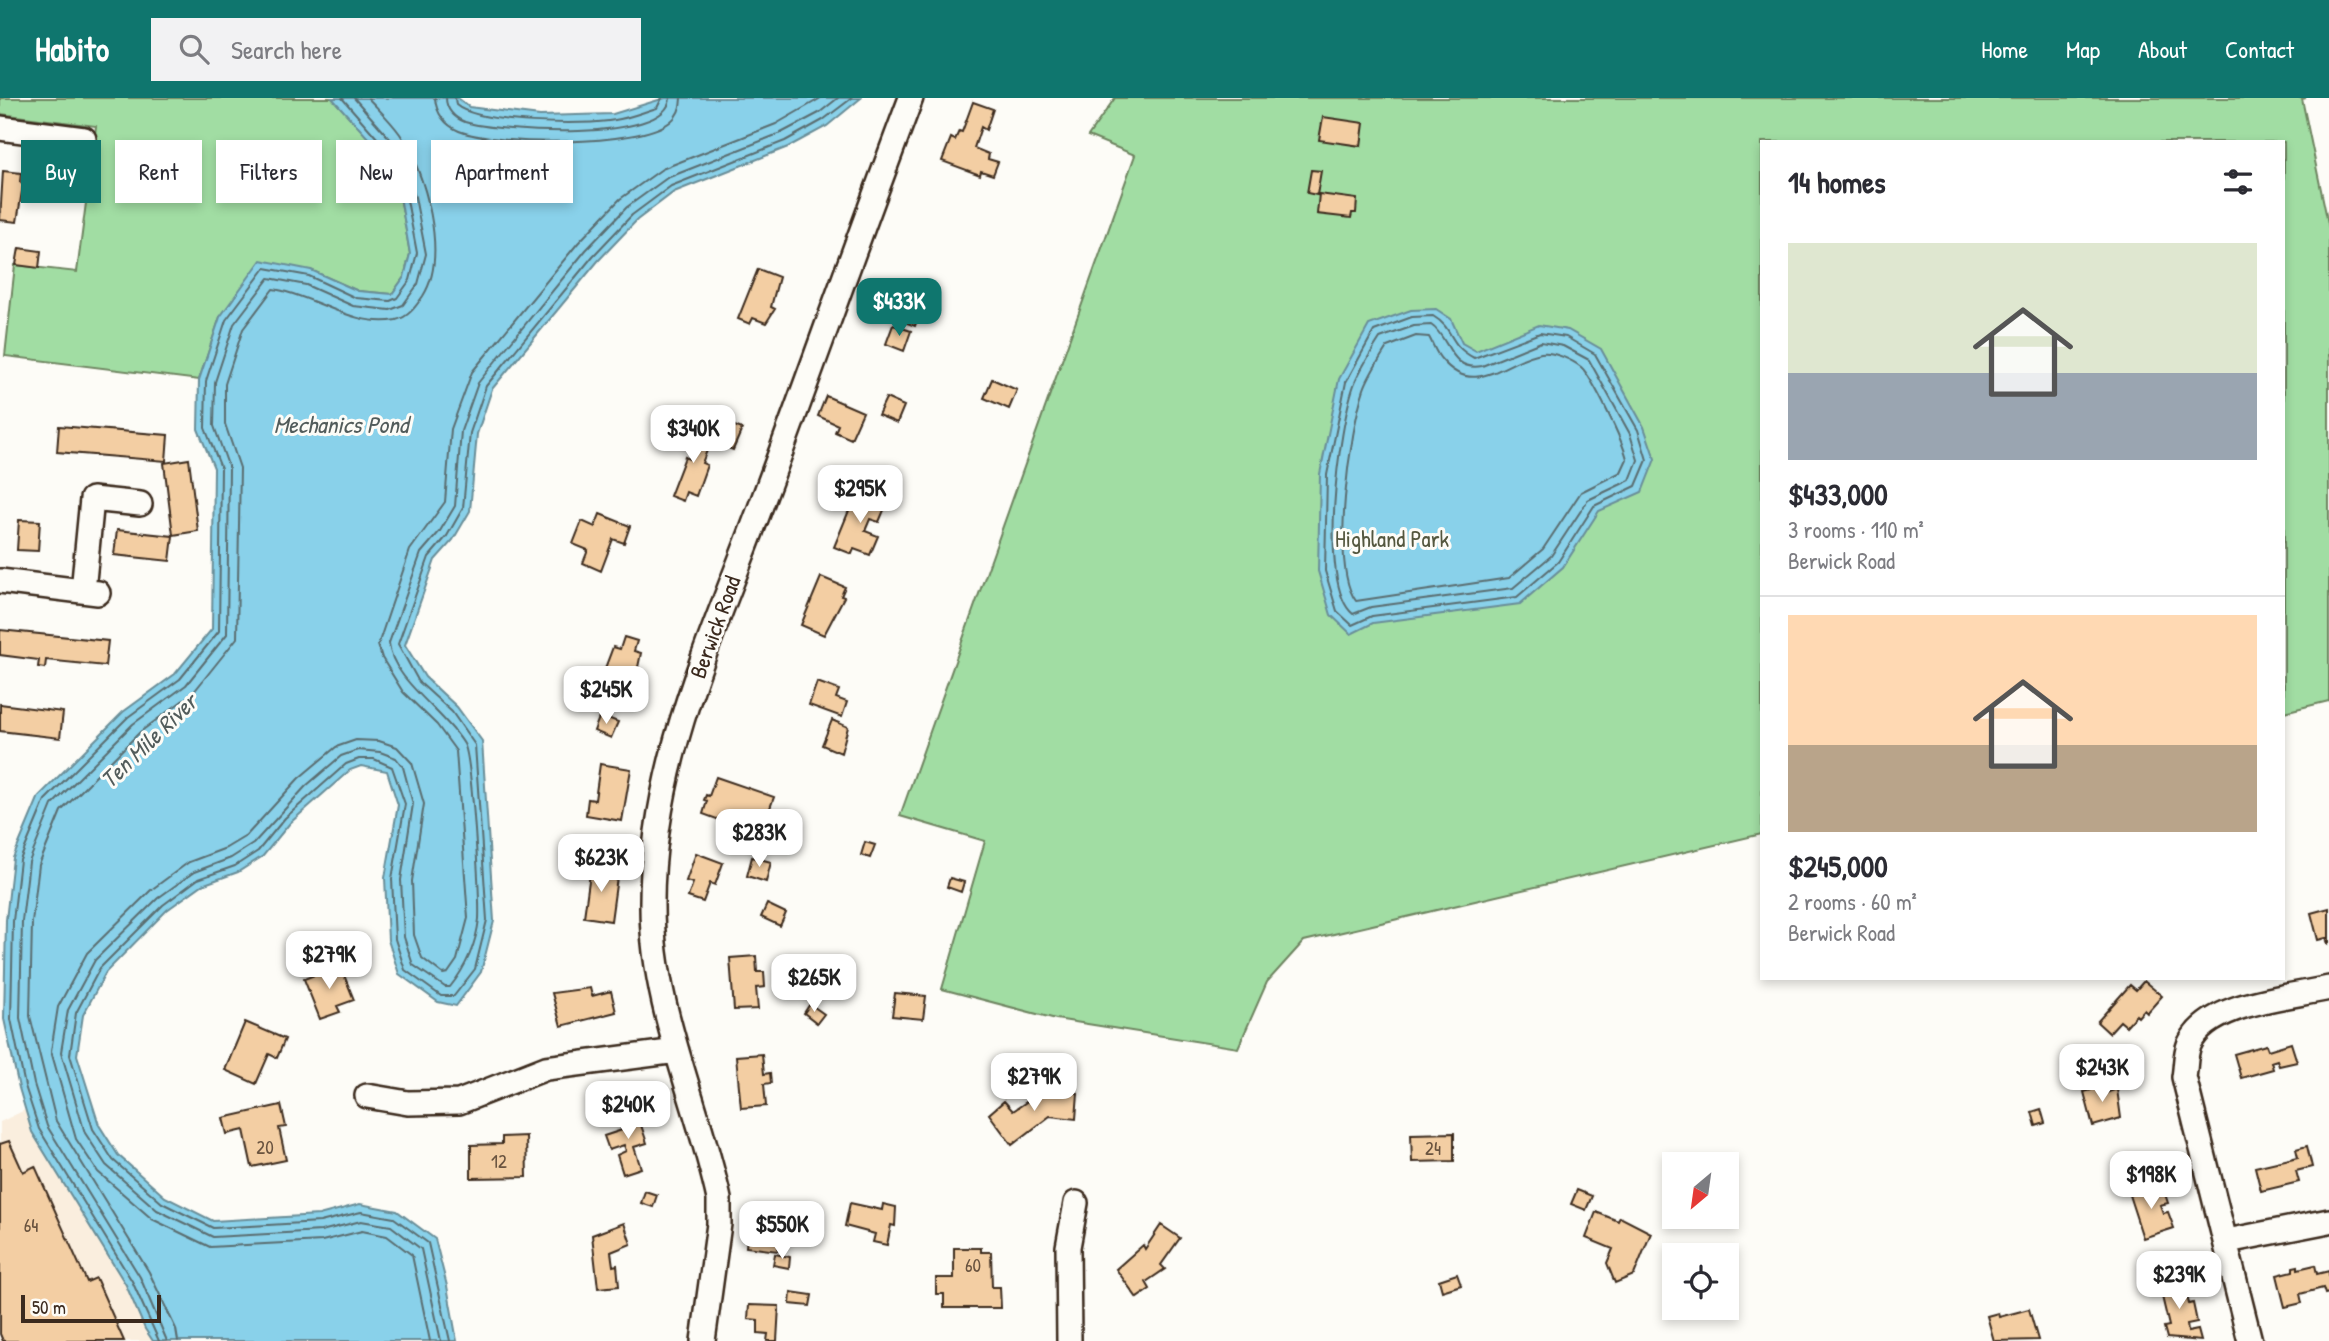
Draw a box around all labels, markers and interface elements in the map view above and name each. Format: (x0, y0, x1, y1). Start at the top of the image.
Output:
search box (151, 18, 641, 81)
text: Habito (35, 27, 109, 71)
icon: search (175, 30, 213, 68)
text: Search here (231, 32, 342, 67)
text: Home (1981, 33, 2028, 65)
text: Map (2066, 33, 2100, 65)
text: About (2138, 33, 2187, 65)
text: Contact (2225, 33, 2294, 65)
chip: Buy (21, 140, 101, 203)
chip: Rent (115, 140, 202, 203)
chip: Filters (216, 140, 322, 203)
chip: New (336, 140, 417, 203)
chip: Apartment (431, 140, 573, 203)
text: 14 homes (1788, 162, 1886, 202)
icon: filters (2219, 163, 2257, 201)
pin: $433K (850, 278, 948, 338)
text: $433K (873, 285, 925, 316)
icon: home (1960, 289, 2086, 415)
pin: $340K (644, 406, 742, 465)
water label: Mechanics Pond (274, 408, 412, 440)
text: $340K (667, 412, 719, 443)
pin: $295K (811, 466, 909, 525)
text: $295K (834, 472, 886, 503)
text: $433,000 (1788, 474, 1888, 514)
text: 3 rooms · 110 m² (1788, 514, 1924, 545)
park label: Highland Park (1335, 523, 1449, 554)
text: Berwick Road (1788, 545, 1895, 576)
street label: Berwick Road (682, 571, 747, 682)
icon: home (1960, 661, 2086, 787)
pin: $245K (557, 666, 655, 726)
text: $245K (580, 673, 632, 704)
water label: Ten Mile River (93, 684, 206, 794)
pin: $283K (710, 810, 808, 869)
text: $283K (732, 816, 786, 847)
pin: $623K (552, 834, 650, 894)
text: $623K (574, 841, 628, 872)
text: $245,000 (1788, 846, 1888, 886)
text: 2 rooms · 60 m² (1788, 886, 1917, 917)
text: Berwick Road (1788, 917, 1895, 948)
pin: $279K (280, 932, 378, 991)
text: $279K (302, 938, 356, 969)
pin: $265K (765, 954, 863, 1014)
text: $265K (787, 961, 841, 992)
pin: $243K (2053, 1044, 2151, 1104)
text: $243K (2075, 1051, 2129, 1082)
pin: $279K (985, 1054, 1083, 1113)
text: $279K (1007, 1060, 1061, 1091)
pin: $240K (579, 1082, 677, 1141)
text: $240K (601, 1088, 655, 1119)
house number: 20 (256, 1134, 274, 1160)
house number: 24 (1425, 1135, 1441, 1161)
house number: 12 (491, 1148, 507, 1174)
north arrow (1662, 1152, 1740, 1228)
map controls (1662, 1152, 1739, 1320)
pin: $198K (2102, 1152, 2200, 1211)
text: $198K (2126, 1158, 2176, 1189)
pin: $550K (733, 1202, 831, 1261)
text: $550K (755, 1208, 809, 1239)
house number: 64 (24, 1212, 38, 1238)
button: locate (1662, 1243, 1739, 1320)
house number: 60 (965, 1252, 981, 1278)
pin: $239K (2130, 1252, 2228, 1311)
text: $239K (2152, 1258, 2206, 1289)
scale bar (21, 1292, 161, 1324)
text: 50 m (32, 1294, 66, 1320)

